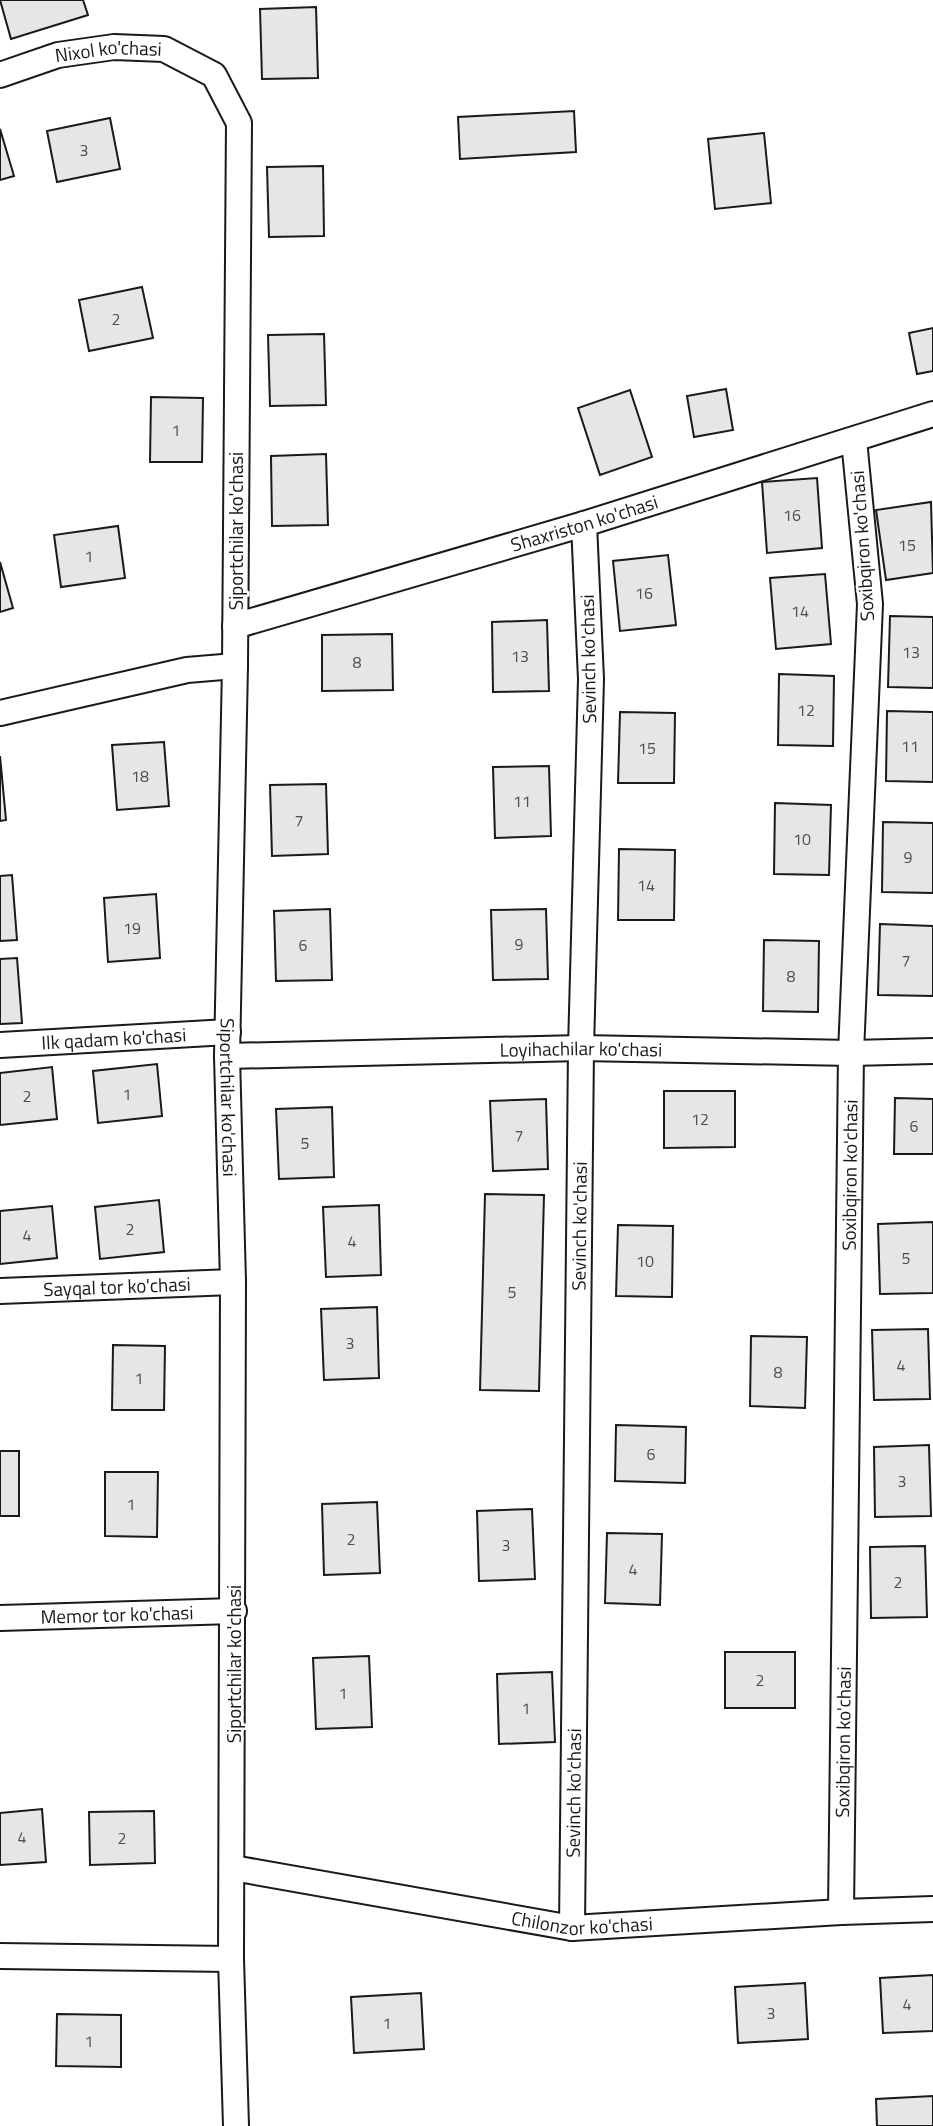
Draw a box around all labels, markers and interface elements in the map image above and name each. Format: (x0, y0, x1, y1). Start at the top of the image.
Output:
street label: Nixol ko'chasi (53, 32, 162, 69)
house number: 3 (80, 138, 88, 162)
house number: 2 (112, 307, 120, 331)
house number: 1 (172, 418, 180, 442)
street label: Siportchilar ko'chasi (221, 452, 250, 610)
street label: Soxibqiron ko'chasi (842, 470, 881, 622)
street label: Shaxriston ko'chasi (507, 487, 661, 559)
house number: 16 (783, 503, 801, 527)
house number: 15 (898, 533, 916, 557)
house number: 1 (85, 544, 93, 568)
house number: 16 (635, 581, 653, 605)
street label: Sevinch ko'chasi (572, 594, 603, 724)
house number: 14 (791, 599, 809, 623)
house number: 13 (902, 640, 920, 664)
house number: 13 (511, 644, 529, 668)
house number: 8 (353, 650, 362, 674)
house number: 12 (797, 698, 815, 722)
house number: 11 (901, 734, 919, 758)
house number: 15 (638, 736, 656, 760)
house number: 18 (131, 764, 149, 788)
house number: 11 (513, 789, 531, 813)
house number: 7 (295, 808, 303, 832)
house number: 10 (793, 827, 811, 851)
house number: 9 (904, 845, 913, 869)
house number: 14 (637, 873, 655, 897)
house number: 19 (123, 916, 141, 940)
house number: 9 (515, 932, 524, 956)
house number: 6 (299, 933, 308, 957)
house number: 7 (902, 948, 910, 972)
house number: 8 (787, 964, 796, 988)
street label: Siportchilar ko'chasi (213, 1018, 245, 1177)
street label: Ilk qadam ko'chasi (41, 1019, 187, 1057)
street label: Loyihachilar ko'chasi (499, 1033, 662, 1064)
house number: 1 (123, 1082, 131, 1106)
house number: 2 (23, 1084, 31, 1108)
street label: Soxibqiron ko'chasi (834, 1099, 864, 1251)
house number: 12 (691, 1107, 709, 1131)
house number: 6 (910, 1114, 919, 1138)
house number: 7 (515, 1123, 523, 1147)
house number: 5 (301, 1131, 310, 1155)
street label: Sevinch ko'chasi (564, 1161, 594, 1291)
house number: 2 (126, 1217, 134, 1241)
house number: 4 (23, 1223, 32, 1247)
house number: 4 (348, 1229, 357, 1253)
house number: 5 (902, 1246, 911, 1270)
house number: 10 (636, 1249, 654, 1273)
street label: Sayqal tor ko'chasi (43, 1269, 191, 1303)
house number: 5 (508, 1280, 517, 1304)
house number: 3 (346, 1331, 354, 1355)
house number: 4 (897, 1353, 906, 1377)
house number: 8 (774, 1360, 783, 1384)
house number: 1 (135, 1366, 143, 1390)
house number: 6 (647, 1442, 656, 1466)
house number: 3 (898, 1469, 906, 1493)
house number: 1 (127, 1492, 135, 1516)
house number: 2 (347, 1527, 355, 1551)
house number: 3 (502, 1533, 510, 1557)
house number: 4 (629, 1557, 638, 1581)
house number: 2 (894, 1570, 902, 1594)
street label: Siportchilar ko'chasi (219, 1585, 248, 1743)
street label: Memor tor ko'chasi (40, 1597, 194, 1631)
street label: Soxibqiron ko'chasi (827, 1666, 858, 1818)
house number: 2 (756, 1668, 764, 1692)
house number: 1 (339, 1681, 347, 1705)
house number: 1 (522, 1696, 530, 1720)
street label: Sevinch ko'chasi (558, 1728, 588, 1858)
house number: 4 (18, 1825, 27, 1849)
house number: 2 (118, 1826, 126, 1850)
street label: Chilonzor ko'chasi (509, 1903, 653, 1942)
house number: 4 (903, 1992, 912, 2016)
house number: 3 (767, 2001, 775, 2025)
house number: 1 (383, 2011, 391, 2035)
house number: 1 (85, 2029, 93, 2053)

